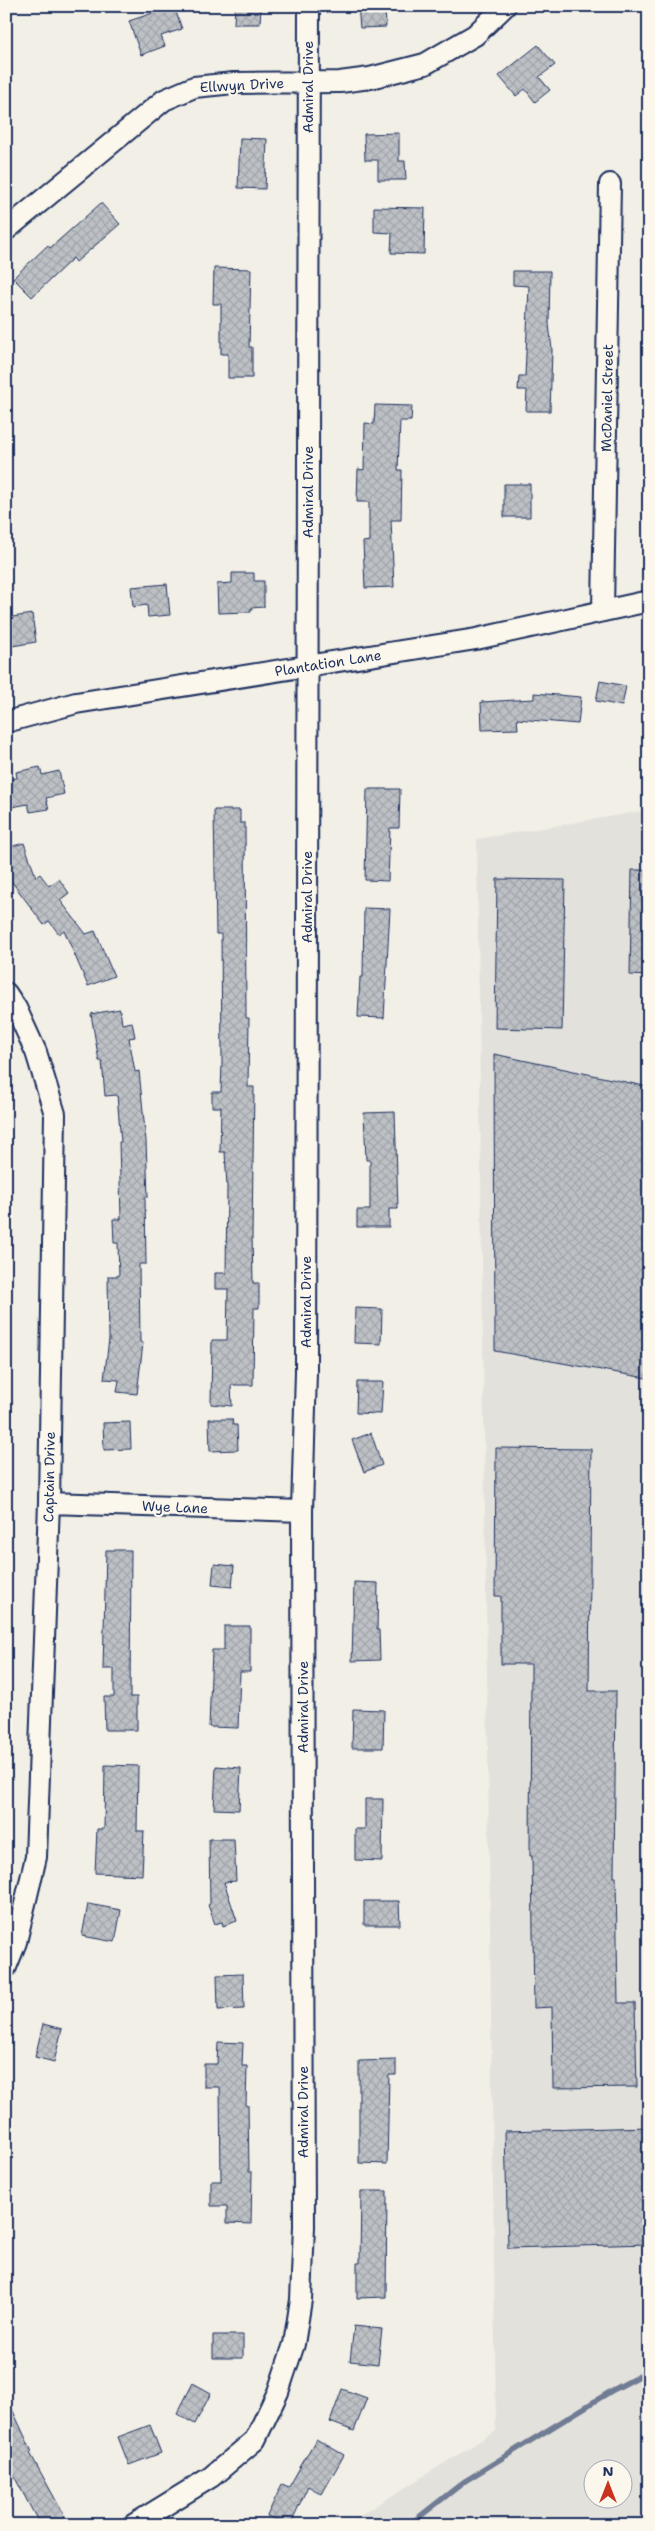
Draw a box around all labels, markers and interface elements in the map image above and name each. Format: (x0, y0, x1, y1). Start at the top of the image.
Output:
street label: Admiral Drive (299, 41, 317, 133)
street label: Ellwyn Drive (199, 74, 285, 96)
street label: McDaniel Street (597, 344, 617, 452)
street label: Admiral Drive (299, 446, 317, 538)
street label: Plantation Lane (273, 646, 383, 680)
street label: Admiral Drive (298, 851, 316, 943)
street label: Admiral Drive (297, 1256, 315, 1348)
street label: Captain Drive (39, 1431, 59, 1523)
street label: Wye Lane (141, 1497, 209, 1517)
street label: Admiral Drive (294, 1661, 312, 1753)
street label: Admiral Drive (294, 2066, 312, 2158)
north arrow (582, 2458, 632, 2508)
text: N (602, 2462, 614, 2480)

